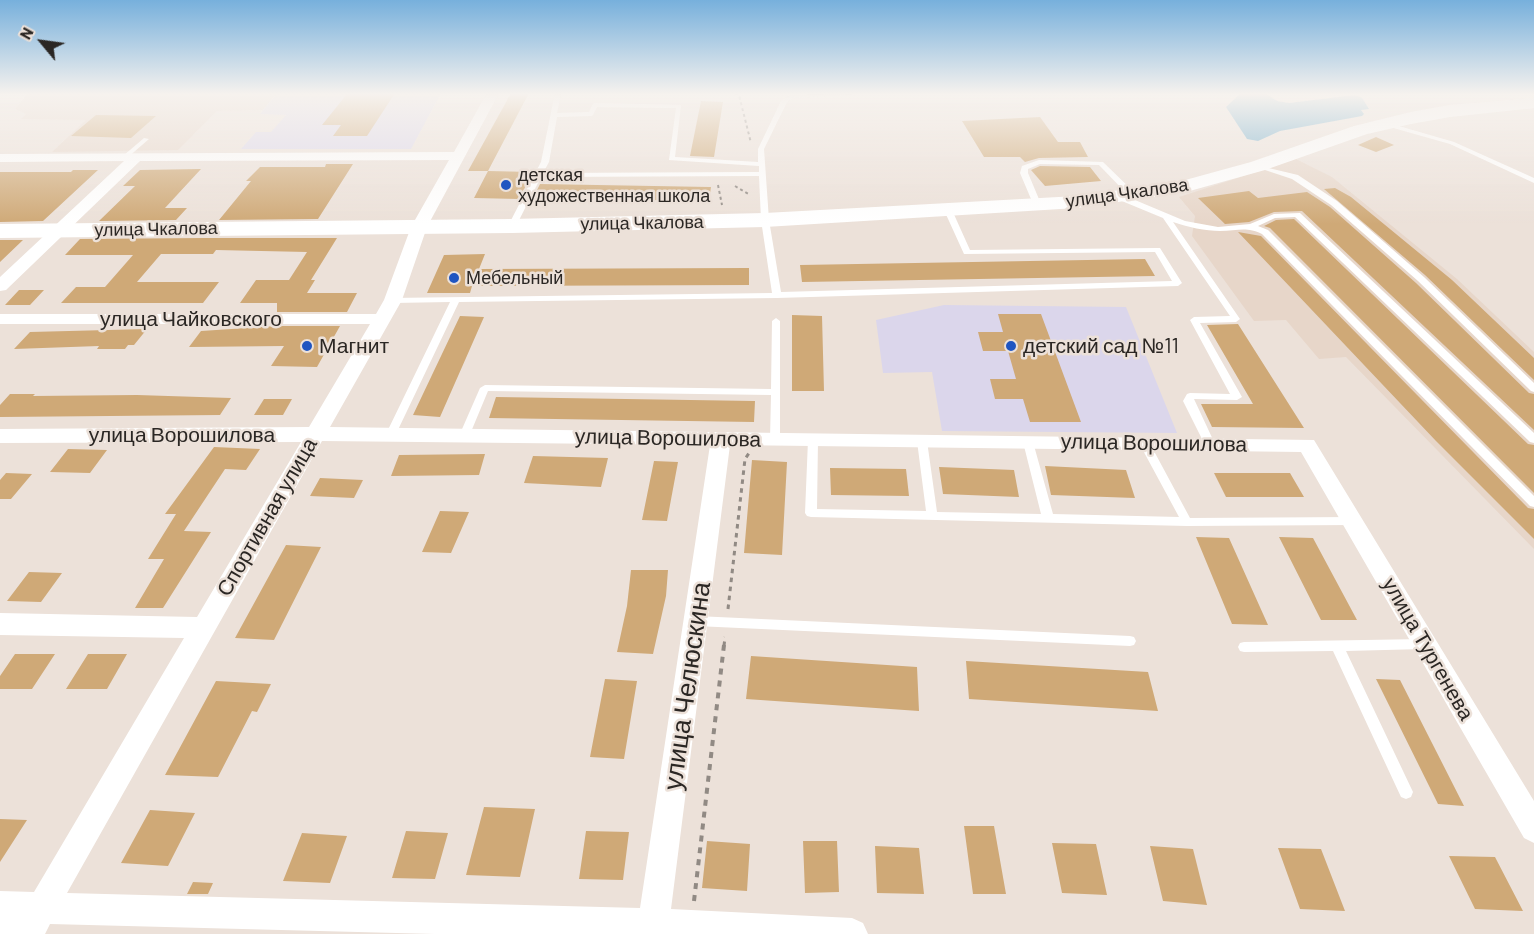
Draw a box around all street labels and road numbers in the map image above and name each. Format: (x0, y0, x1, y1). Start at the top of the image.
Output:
street label: улица Чкалова (1064, 174, 1190, 212)
street label: улица Чкалова (580, 211, 704, 235)
street label: улица Чкалова (94, 217, 218, 241)
street label: улица Чайковского (100, 306, 282, 332)
street label: улица Ворошилова (89, 422, 275, 448)
street label: улица Ворошилова (575, 424, 761, 452)
street label: улица Ворошилова (1061, 429, 1247, 457)
street label: Спортивная улица (211, 433, 323, 601)
street label: улица Тургенева (1377, 573, 1479, 725)
street label: улица Челюскина (657, 580, 717, 792)

